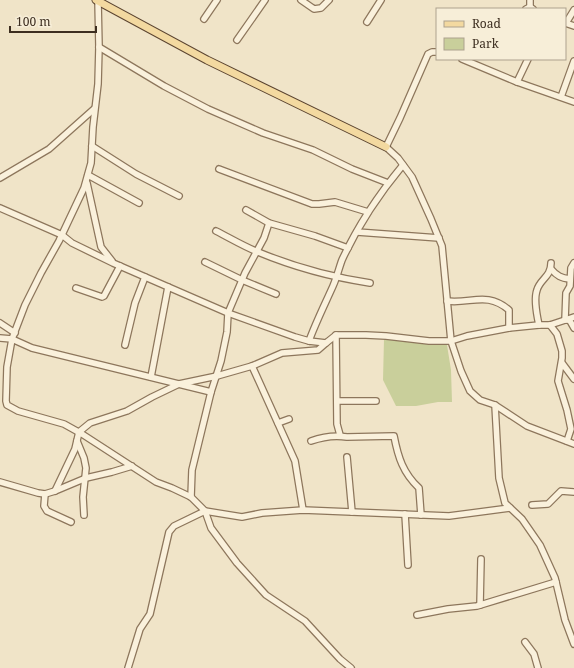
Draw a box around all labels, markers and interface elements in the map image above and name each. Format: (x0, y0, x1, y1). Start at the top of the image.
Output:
scale bar (10, 8, 96, 34)
legend (436, 8, 566, 60)
text: 100 m (16, 13, 51, 30)
text: Road (472, 15, 502, 32)
text: Park (472, 35, 500, 52)

